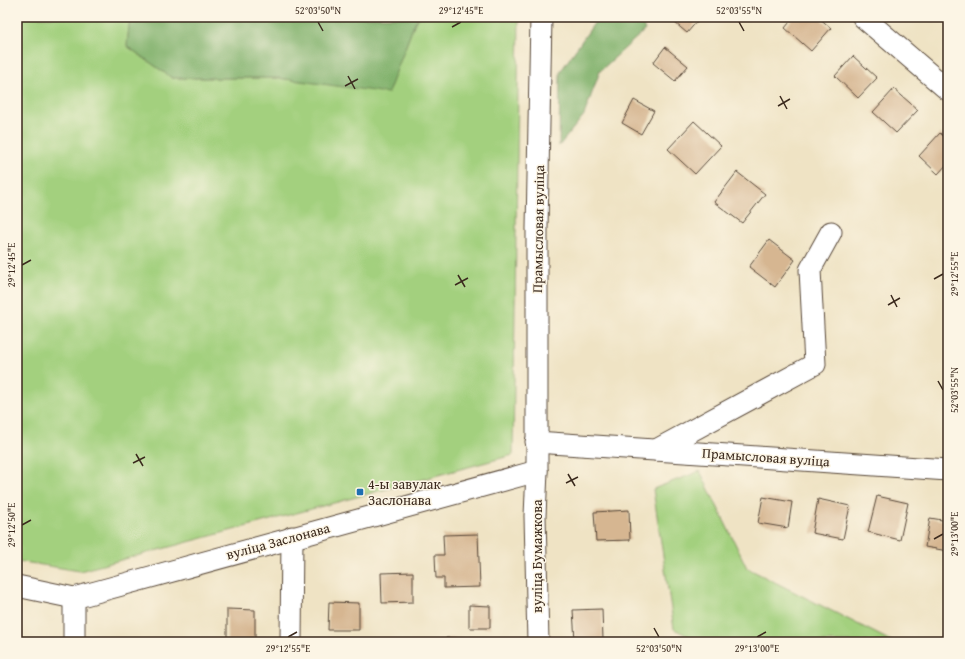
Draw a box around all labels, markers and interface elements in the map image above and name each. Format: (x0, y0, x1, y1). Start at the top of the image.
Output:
text: 52°03'50"N (295, 3, 341, 18)
text: 29°12'45"E (439, 3, 483, 18)
text: 52°03'55"N (716, 3, 762, 18)
street label: Прамысловая вуліца (527, 165, 549, 293)
text: 29°12'45"E (4, 243, 19, 287)
text: 29°12'55"E (947, 252, 962, 296)
text: 52°03'55"N (947, 367, 962, 413)
street label: Прамысловая вуліца (701, 443, 831, 471)
place label: 4-ы завулак Заслонава (368, 474, 442, 510)
marker: 4-ы завулак Заслонава (355, 487, 365, 497)
street label: вуліца Бумажкова (527, 499, 547, 613)
text: 29°12'50"E (4, 503, 19, 547)
text: 29°13'00"E (947, 512, 962, 556)
street label: вуліца Заслонава (224, 517, 332, 564)
text: 29°12'55"E (266, 641, 310, 656)
text: 52°03'50"N (636, 641, 682, 656)
text: 29°13'00"E (735, 641, 779, 656)

